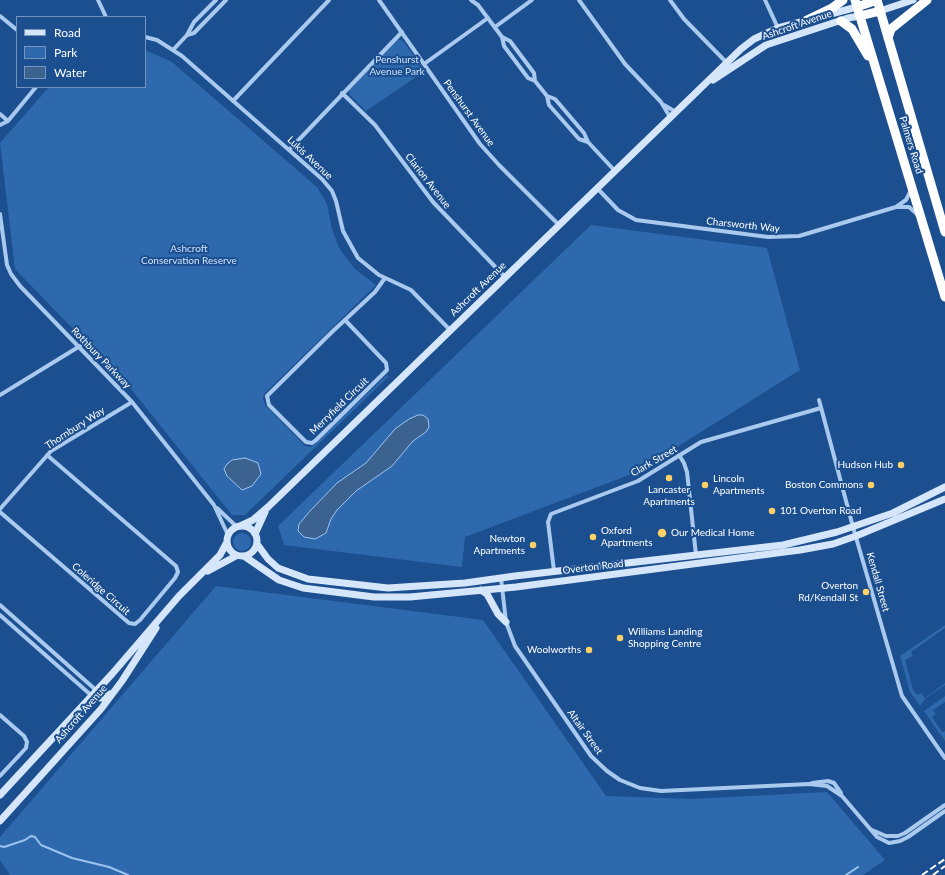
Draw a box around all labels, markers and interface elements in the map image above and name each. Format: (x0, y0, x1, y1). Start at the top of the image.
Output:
street label: Ashcroft Avenue (761, 7, 833, 43)
legend (16, 16, 146, 88)
text: Road (54, 25, 81, 40)
text: Park (54, 45, 77, 60)
park label: Penshurst Avenue Park (369, 54, 425, 78)
text: Water (54, 65, 87, 80)
street label: Penshurst Avenue (441, 77, 497, 149)
street label: Palmers Road (897, 115, 925, 175)
street label: Lukis Avenue (285, 134, 335, 182)
street label: Clarion Avenue (403, 151, 453, 211)
street label: Charsworth Way (706, 215, 780, 235)
park label: Ashcroft Conservation Reserve (141, 243, 237, 266)
street label: Ashcroft Avenue (448, 259, 508, 319)
street label: Rothbury Parkway (69, 325, 133, 391)
street label: Merryfield Circuit (307, 375, 371, 437)
street label: Thornbury Way (43, 404, 107, 452)
street label: Clark Street (629, 443, 679, 479)
place label: Hudson Hub (837, 459, 893, 471)
marker: Hudson Hub (896, 460, 906, 470)
marker: Lancaster Apartments (664, 473, 674, 483)
place label: Lincoln Apartments (713, 473, 764, 496)
place label: Boston Commons (785, 479, 863, 491)
marker: Lincoln Apartments (700, 480, 710, 490)
marker: Boston Commons (866, 480, 876, 490)
place label: Lancaster Apartments (643, 484, 695, 508)
place label: 101 Overton Road (780, 505, 861, 517)
marker: 101 Overton Road (767, 506, 777, 516)
place label: Oxford Apartments (601, 525, 652, 548)
marker: Our Medical Home (656, 527, 668, 539)
place label: Our Medical Home (671, 527, 754, 539)
marker: Oxford Apartments (588, 532, 598, 542)
place label: Newton Apartments (474, 533, 525, 556)
marker: Newton Apartments (528, 540, 538, 550)
street label: Kendall Street (864, 551, 892, 613)
street label: Overton Road (562, 557, 624, 577)
street label: Coleridge Circuit (69, 560, 133, 618)
place label: Overton Rd/Kendall St (798, 580, 858, 604)
marker: Overton Rd/Kendall St (861, 587, 871, 597)
place label: Williams Landing Shopping Centre (628, 626, 702, 650)
marker: Williams Landing Shopping Centre (615, 633, 625, 643)
place label: Woolworths (527, 644, 581, 656)
marker: Woolworths (584, 645, 594, 655)
street label: Ashcroft Avenue (53, 683, 109, 745)
street label: Altair Street (565, 707, 605, 757)

